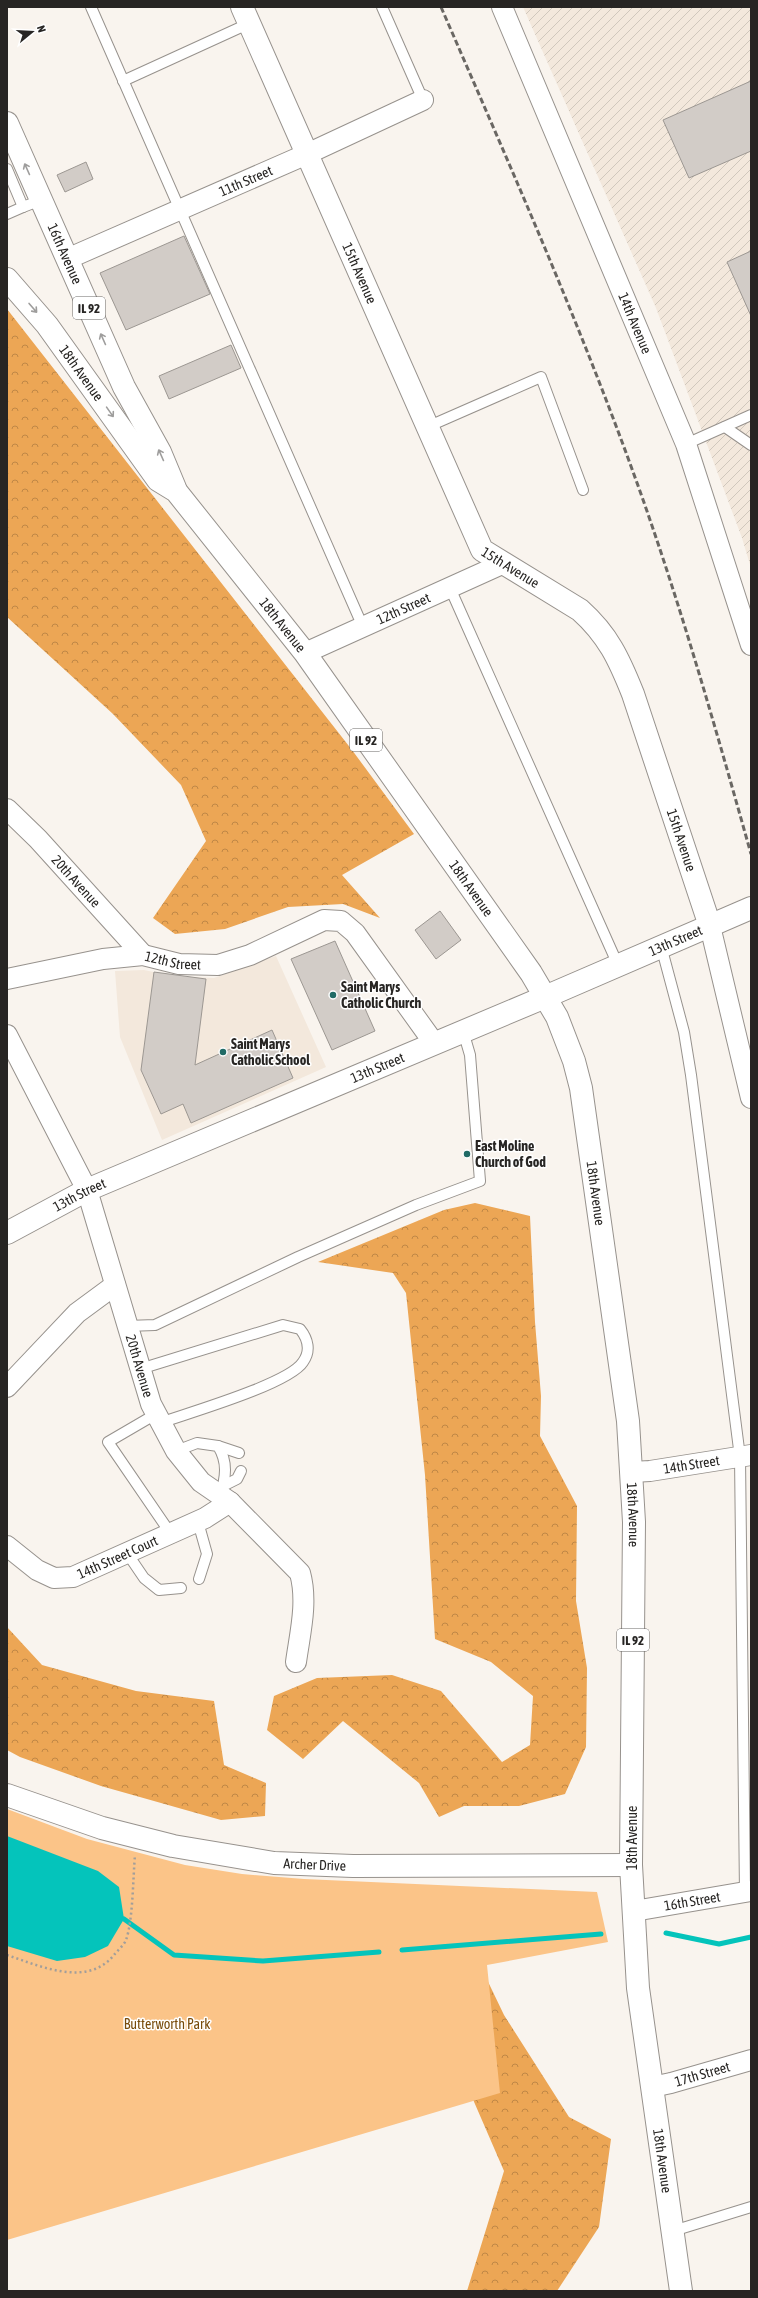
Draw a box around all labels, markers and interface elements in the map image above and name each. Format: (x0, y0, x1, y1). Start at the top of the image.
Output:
north arrow (12, 12, 52, 52)
text: N (35, 24, 48, 34)
street label: 11th Street (216, 162, 275, 200)
one-way arrow (23, 164, 31, 176)
street label: 16th Avenue (45, 221, 85, 287)
street label: 15th Avenue (339, 240, 380, 306)
street label: 14th Avenue (615, 290, 655, 356)
road number: IL 92 (73, 297, 105, 319)
one-way arrow (28, 303, 37, 314)
one-way arrow (99, 334, 106, 346)
street label: 18th Avenue (56, 342, 107, 404)
one-way arrow (106, 407, 114, 418)
one-way arrow (157, 450, 164, 462)
street label: 15th Avenue (479, 544, 542, 591)
street label: 12th Street (374, 590, 433, 628)
street label: 18th Avenue (256, 595, 309, 655)
road number: IL 92 (350, 729, 382, 751)
street label: 15th Avenue (664, 807, 699, 873)
street label: 20th Avenue (49, 852, 104, 911)
street label: 18th Avenue (446, 857, 496, 919)
street label: 13th Street (646, 922, 705, 959)
street label: 12th Street (143, 948, 201, 973)
place label: Saint Marys Catholic Church (341, 979, 421, 1011)
marker: Saint Marys Catholic Church (328, 990, 338, 1000)
place label: Saint Marys Catholic School (231, 1036, 310, 1068)
marker: Saint Marys Catholic School (218, 1047, 228, 1057)
street label: 13th Street (348, 1049, 407, 1086)
place label: East Moline Church of God (475, 1138, 546, 1170)
marker: East Moline Church of God (462, 1149, 472, 1159)
street label: 18th Avenue (583, 1160, 608, 1226)
street label: 13th Street (50, 1175, 108, 1215)
street label: 20th Avenue (123, 1333, 157, 1399)
street label: 14th Street (662, 1452, 721, 1477)
street label: 18th Avenue (624, 1482, 642, 1547)
street label: 14th Street Court (75, 1532, 160, 1582)
road number: IL 92 (617, 1629, 649, 1651)
street label: 18th Avenue (624, 1806, 640, 1870)
street label: Archer Drive (283, 1855, 346, 1874)
street label: 16th Street (663, 1888, 721, 1914)
park label: Butterworth Park (124, 2016, 210, 2032)
street label: 17th Street (673, 2058, 732, 2090)
street label: 18th Avenue (650, 2128, 675, 2194)

